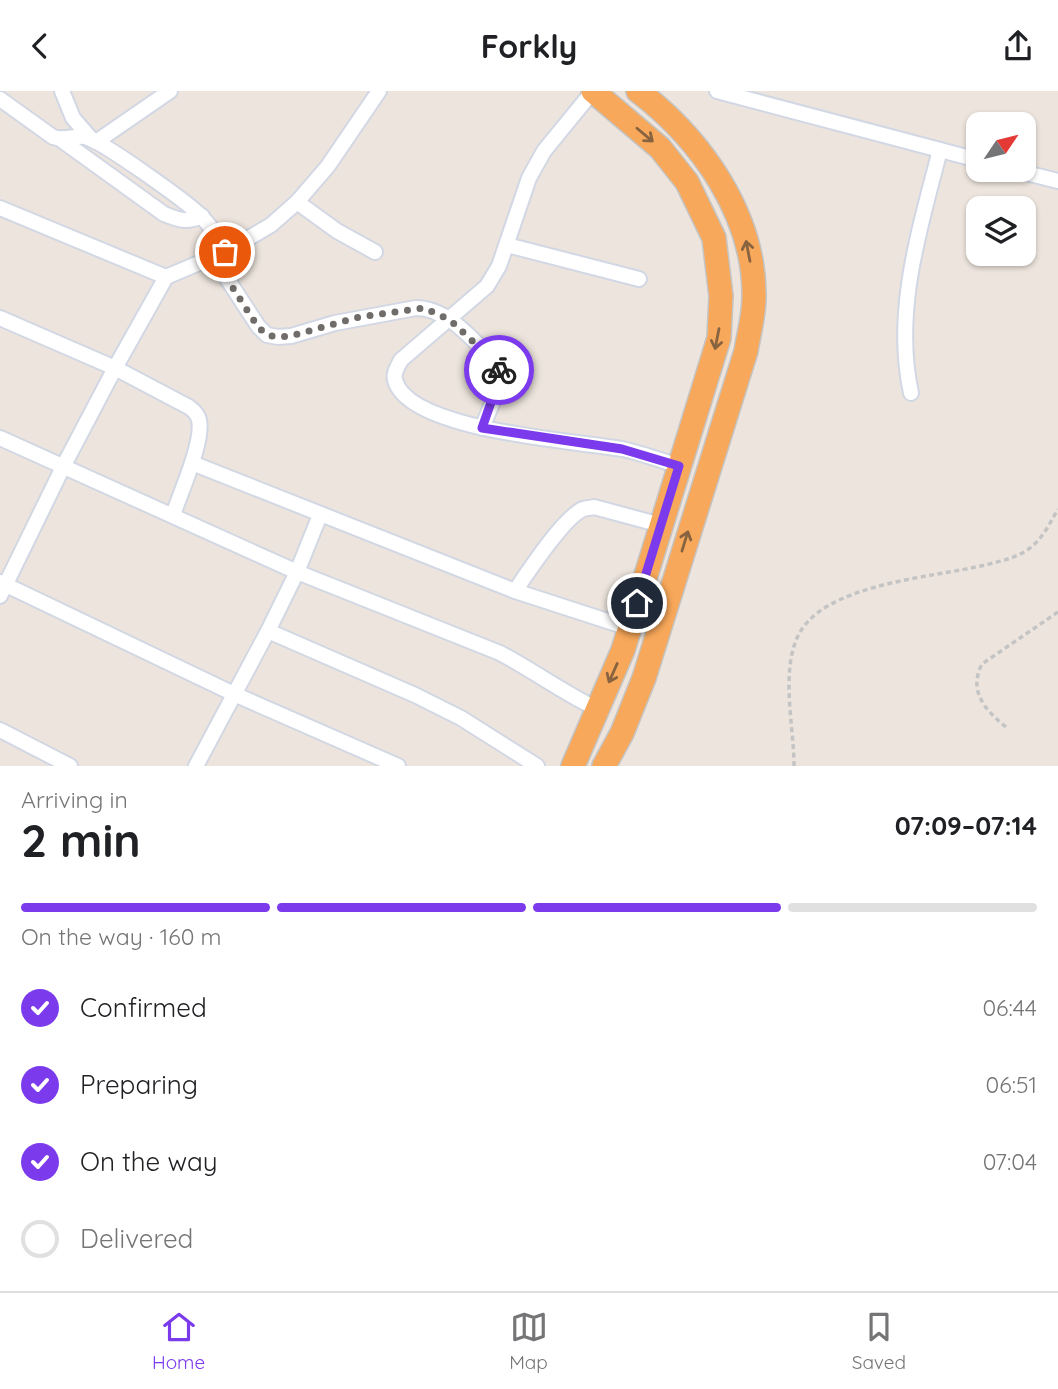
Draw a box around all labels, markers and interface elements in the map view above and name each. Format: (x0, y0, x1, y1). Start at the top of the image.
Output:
text: Forkly (481, 26, 577, 66)
icon: back (21, 27, 59, 65)
icon: share (999, 27, 1037, 65)
north arrow (966, 112, 1036, 182)
map controls (966, 112, 1036, 266)
one-way arrow (636, 127, 654, 143)
button: layers (966, 196, 1036, 266)
pin (195, 222, 255, 282)
icon: bag (206, 233, 244, 271)
one-way arrow (741, 240, 754, 263)
one-way arrow (710, 327, 723, 350)
courier (464, 335, 534, 405)
icon: bike (480, 351, 518, 389)
one-way arrow (680, 530, 693, 552)
pin (607, 573, 667, 633)
icon: home (618, 584, 656, 622)
one-way arrow (606, 662, 619, 683)
text: Arriving in (21, 785, 128, 814)
text: 07:09–07:14 (895, 809, 1037, 842)
text: 2 min (21, 811, 141, 869)
text: On the way · 160 m (21, 922, 222, 951)
icon: check (21, 989, 59, 1027)
text: Confirmed (80, 991, 207, 1024)
text: 06:44 (982, 993, 1037, 1022)
icon: check (21, 1066, 59, 1104)
text: Preparing (80, 1068, 198, 1101)
text: 06:51 (986, 1070, 1037, 1099)
icon: check (21, 1143, 59, 1181)
text: On the way (80, 1145, 218, 1178)
text: 07:04 (983, 1147, 1037, 1176)
text: Delivered (80, 1222, 193, 1255)
tab: Home (152, 1308, 205, 1374)
tab: Map (509, 1308, 548, 1374)
tab: Saved (852, 1308, 906, 1374)

